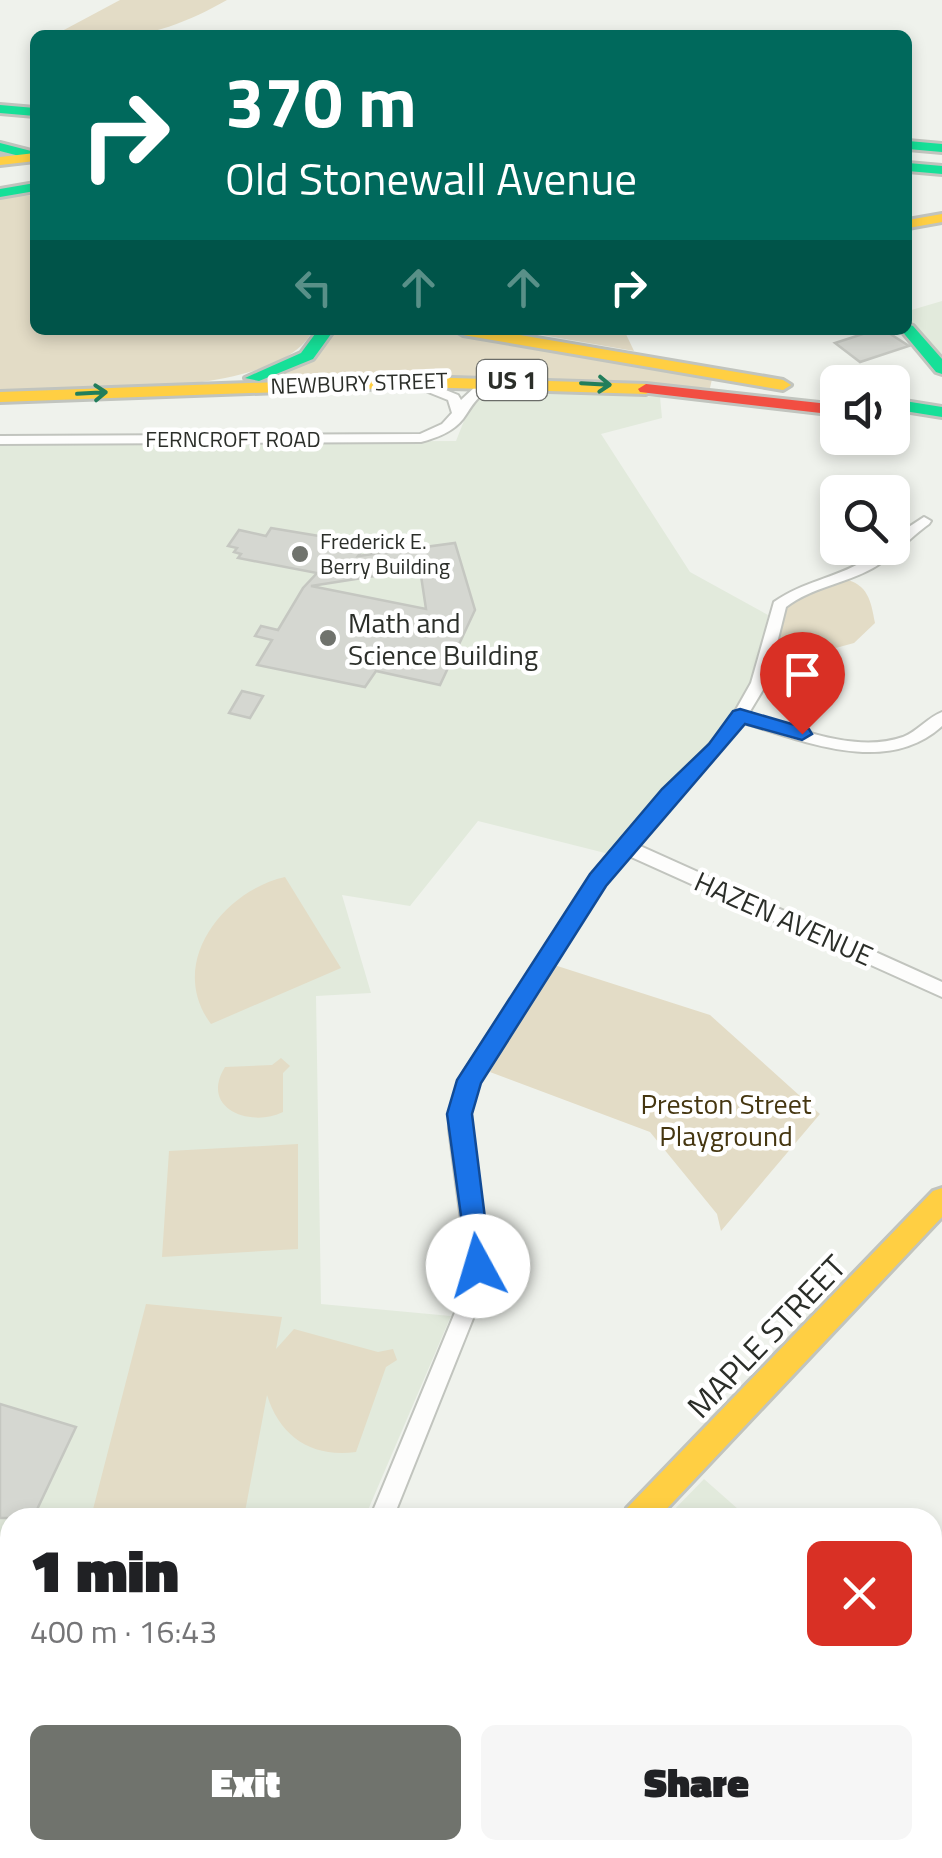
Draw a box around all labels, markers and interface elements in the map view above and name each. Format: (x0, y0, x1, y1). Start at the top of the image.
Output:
text: 370 m (225, 48, 417, 154)
icon: right (60, 70, 190, 200)
text: Old Stonewall Avenue (225, 144, 637, 212)
icon: left (286, 260, 341, 315)
icon: ahead (391, 260, 446, 315)
icon: ahead (496, 260, 551, 315)
icon: right (601, 260, 656, 315)
road number: US 1 (477, 360, 547, 400)
street label: NEWBURY STREET (270, 363, 448, 403)
map controls (820, 365, 910, 565)
button: sound (820, 365, 910, 455)
one-way arrow (580, 375, 612, 394)
one-way arrow (76, 383, 108, 402)
street label: FERNCROFT ROAD (145, 422, 321, 456)
button: search (820, 475, 910, 565)
place label: Frederick E. Berry Building (320, 524, 450, 583)
marker: Frederick E. Berry Building (289, 543, 311, 565)
place label: Math and Science Building (348, 601, 538, 676)
marker: Math and Science Building (317, 627, 339, 649)
pin (760, 632, 845, 735)
icon: arrive (775, 647, 830, 702)
street label: HAZEN AVENUE (688, 859, 880, 977)
park label: Preston Street Playground (640, 1082, 812, 1157)
position arrow (426, 1214, 530, 1318)
street label: MAPLE STREET (675, 1243, 857, 1429)
text: 1 min (30, 1524, 179, 1615)
button: close (807, 1541, 912, 1646)
text: 400 m · 16:43 (30, 1607, 217, 1655)
button: Exit (30, 1725, 461, 1840)
button: Share (481, 1725, 912, 1840)

